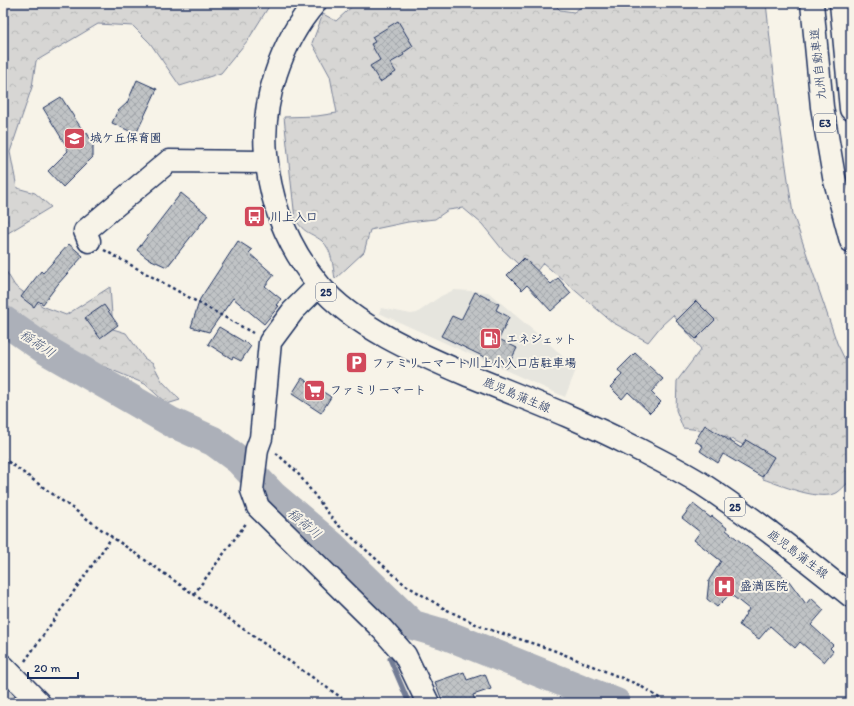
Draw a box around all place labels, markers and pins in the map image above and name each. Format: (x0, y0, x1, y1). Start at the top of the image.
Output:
school or university icon: 城ケ丘保育園 (62, 125, 88, 151)
place label: 城ケ丘保育園 (90, 131, 162, 145)
bus stop icon: 川上入口 (242, 204, 268, 230)
place label: 川上入口 (270, 210, 318, 224)
fuel station icon: エネジェット (477, 326, 503, 352)
place label: エネジェット (506, 332, 577, 346)
parking icon: ファミリーマート川上小入口店駐車場 (343, 350, 369, 376)
place label: ファミリーマート川上小入口店駐車場 (372, 356, 576, 370)
supermarket icon: ファミリーマート (302, 377, 328, 403)
place label: ファミリーマート (330, 383, 426, 397)
hospital icon: 盛満医院 (712, 573, 738, 599)
place label: 盛満医院 (740, 579, 788, 593)

